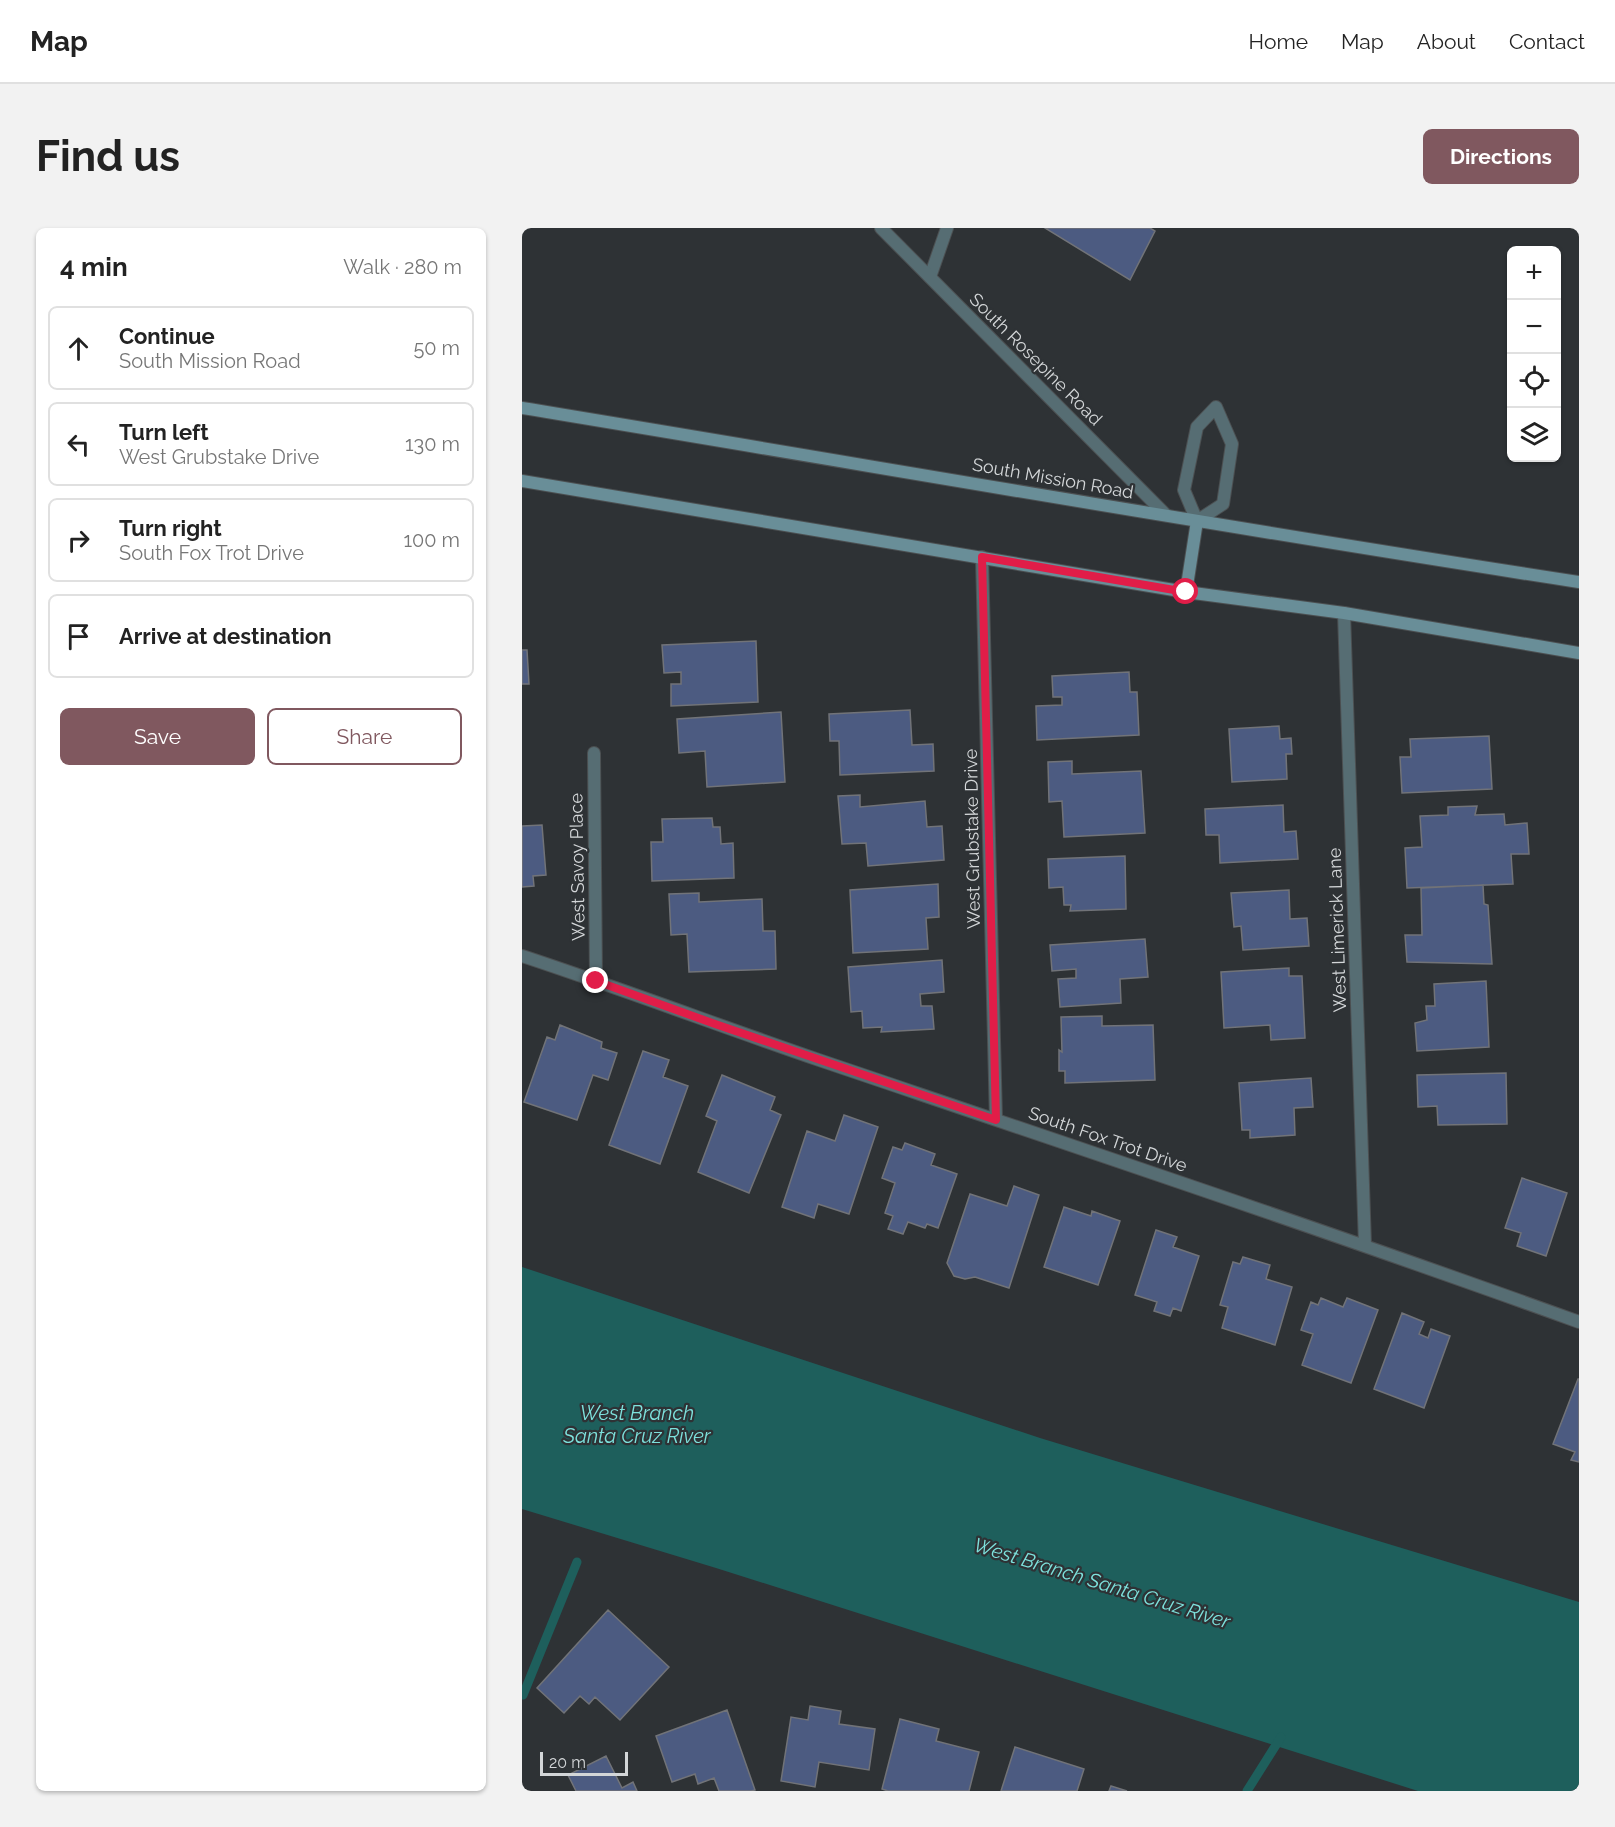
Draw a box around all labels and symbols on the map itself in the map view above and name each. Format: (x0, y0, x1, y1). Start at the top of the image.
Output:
street label: South Rosepine Road (965, 288, 1107, 430)
street label: South Mission Road (971, 453, 1135, 503)
route start (1172, 578, 1198, 604)
street label: West Grubstake Drive (960, 748, 984, 929)
street label: West Savoy Place (565, 793, 589, 941)
street label: West Limerick Lane (1324, 847, 1350, 1013)
route end (582, 967, 608, 993)
street label: South Fox Trot Drive (1026, 1102, 1190, 1176)
water label: West Branch Santa Cruz River (562, 1401, 712, 1448)
water label: West Branch Santa Cruz River (971, 1533, 1234, 1634)
scale bar (540, 1749, 628, 1776)

